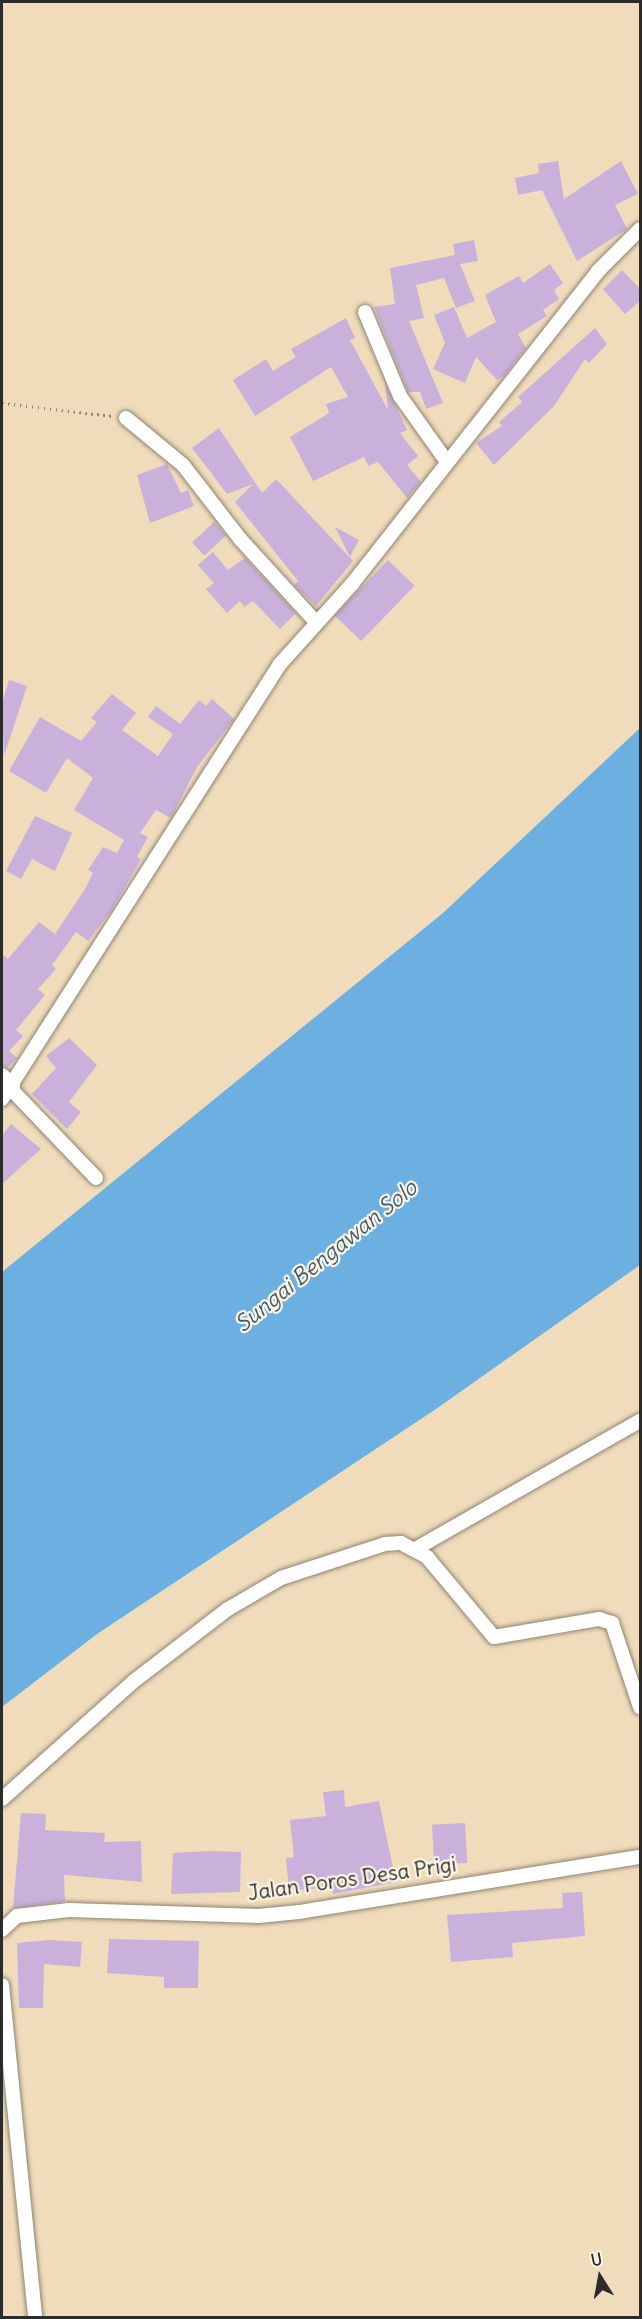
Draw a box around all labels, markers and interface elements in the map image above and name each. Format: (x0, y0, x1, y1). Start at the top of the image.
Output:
water label: Sungai Bengawan Solo (230, 1175, 422, 1337)
street label: Jalan Poros Desa Prigi (246, 1852, 458, 1906)
north arrow (570, 2247, 630, 2307)
text: U (589, 2248, 604, 2270)

